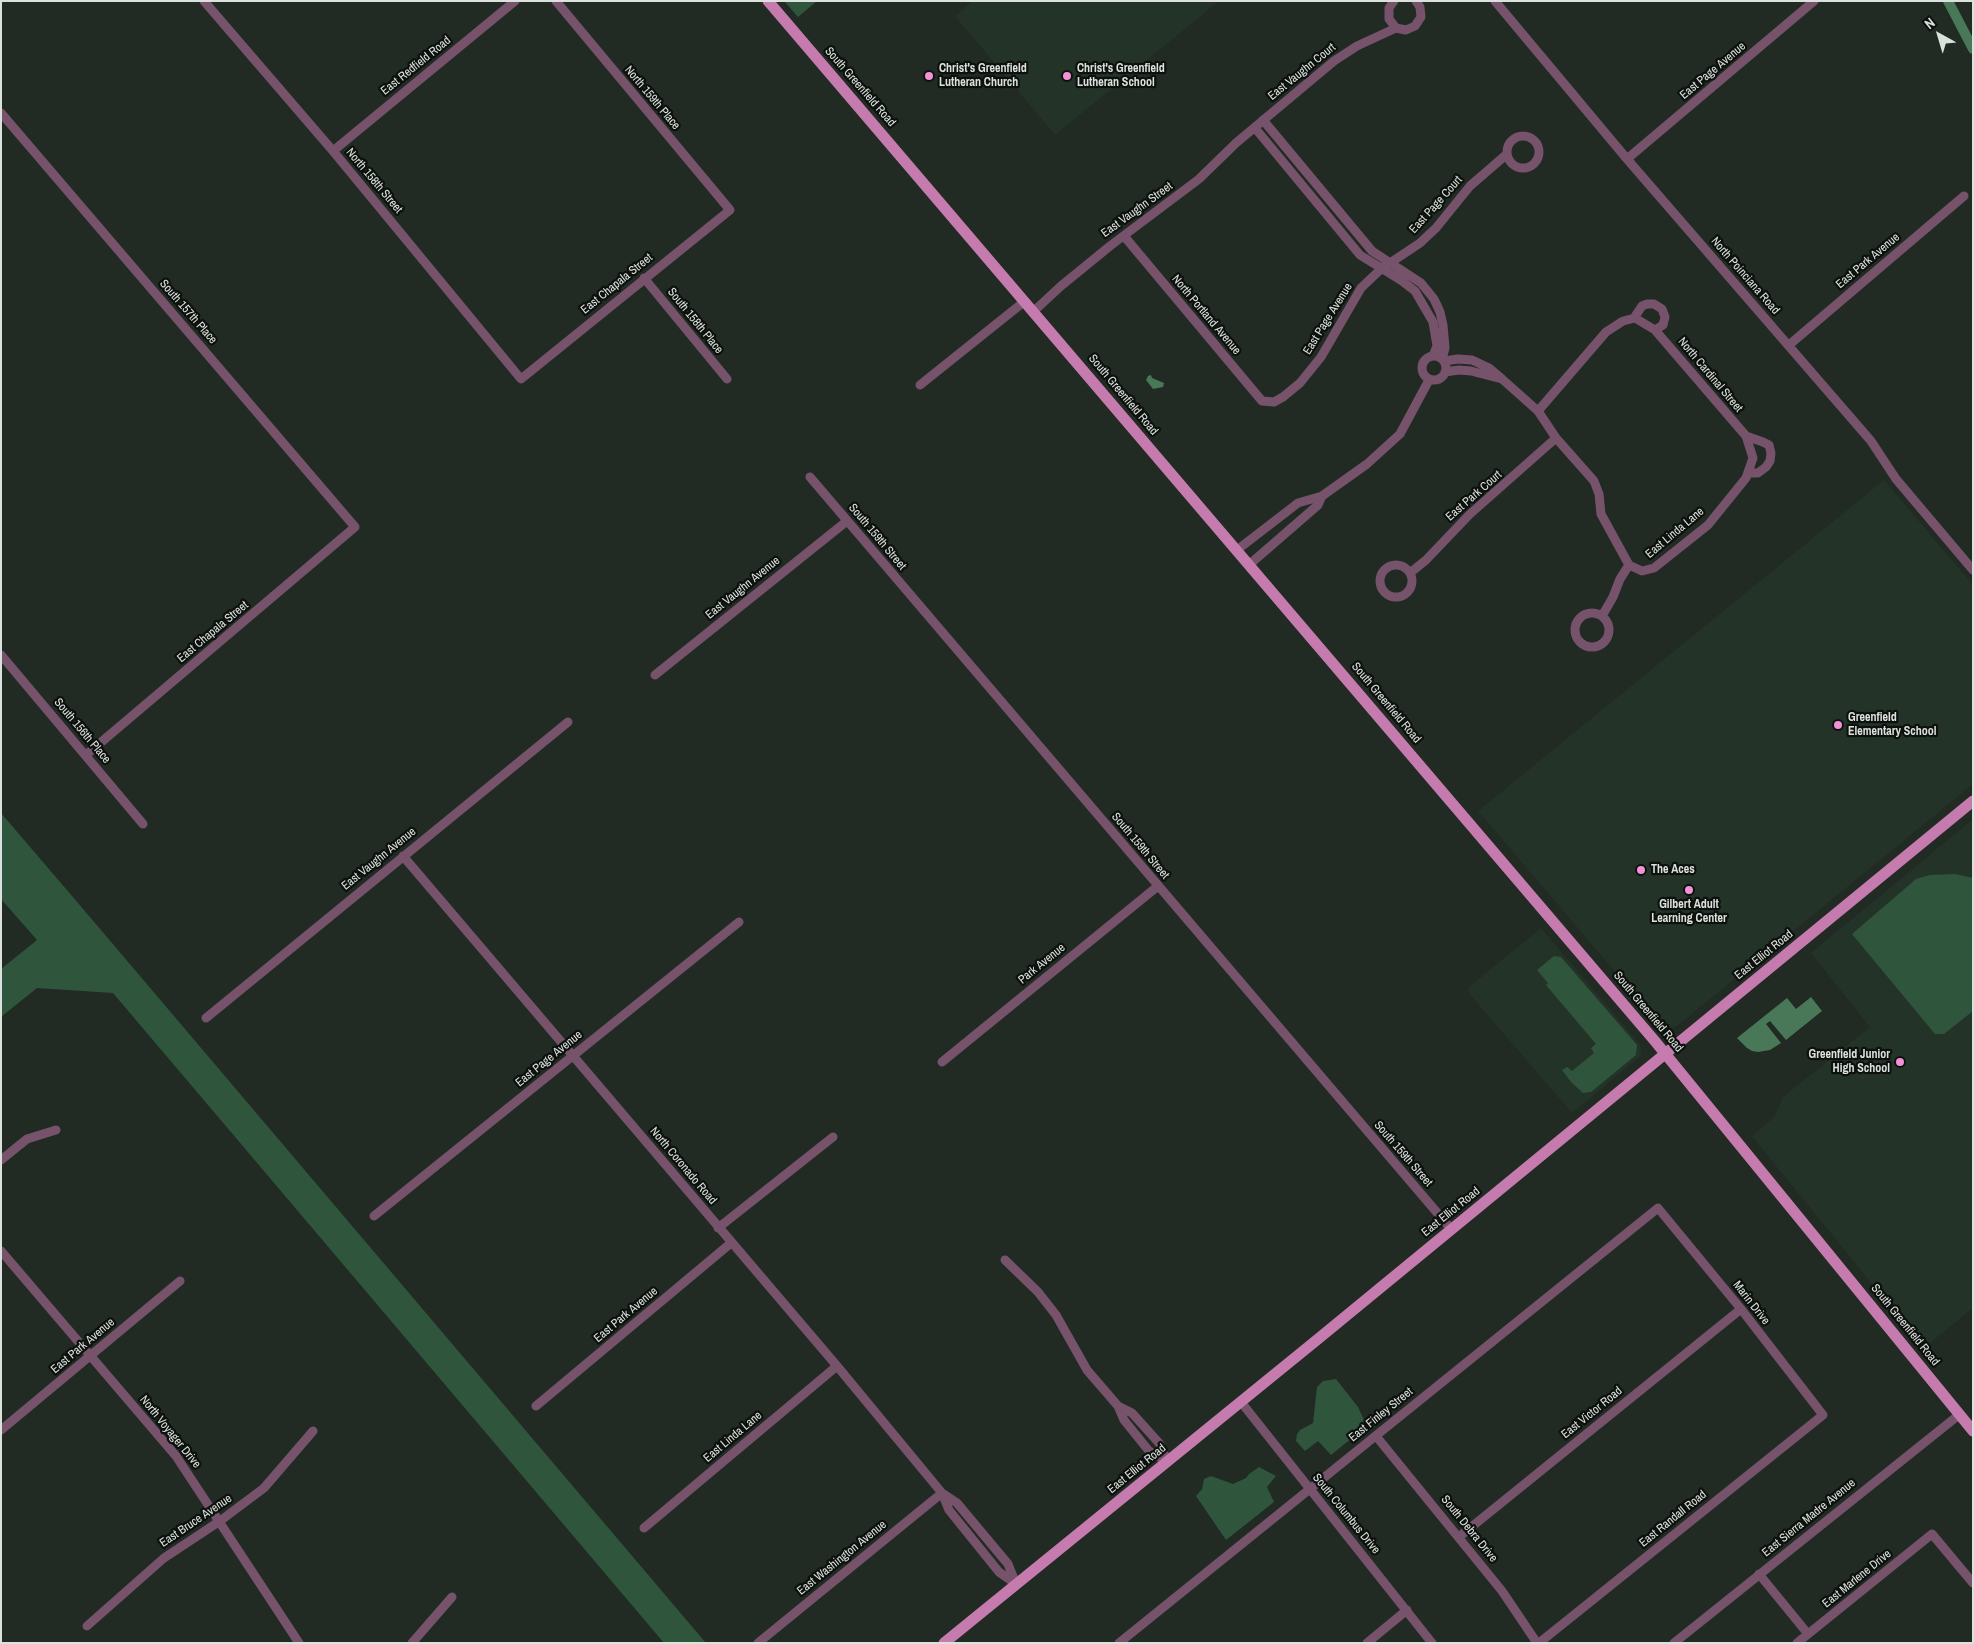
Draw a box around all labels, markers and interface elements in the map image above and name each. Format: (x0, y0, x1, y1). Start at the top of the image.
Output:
north arrow (1914, 10, 1964, 60)
text: N (1921, 14, 1938, 33)
street label: East Redfield Road (378, 34, 454, 98)
street label: East Page Avenue (1677, 39, 1749, 103)
street label: East Vaughn Court (1265, 40, 1339, 104)
street label: South Greenfield Road (822, 44, 898, 130)
place label: Christ's Greenfield Lutheran Church (939, 62, 1027, 90)
place label: Christ's Greenfield Lutheran School (1077, 62, 1165, 90)
street label: North 159th Place (621, 63, 683, 133)
marker: Christ's Greenfield Lutheran Church (923, 70, 935, 82)
marker: Christ's Greenfield Lutheran School (1061, 70, 1073, 82)
street label: North 158th Street (343, 146, 405, 216)
street label: East Page Court (1406, 173, 1466, 237)
street label: East Vaughn Street (1099, 179, 1175, 241)
street label: East Park Avenue (1833, 230, 1903, 292)
street label: North Poinciana Road (1708, 235, 1782, 317)
street label: East Chapala Street (578, 251, 656, 317)
street label: North Portland Avenue (1169, 272, 1243, 358)
street label: South 157th Place (156, 277, 220, 347)
street label: East Page Avenue (1300, 281, 1356, 357)
street label: South 158th Place (664, 285, 726, 357)
street label: North Cardinal Street (1675, 335, 1745, 415)
street label: South Greenfield Road (1085, 352, 1161, 438)
street label: East Park Court (1443, 468, 1505, 524)
street label: South 159th Street (845, 501, 909, 573)
street label: East Linda Lane (1643, 504, 1707, 562)
street label: East Vaughn Avenue (703, 554, 783, 622)
street label: East Chapala Street (175, 598, 251, 666)
street label: South Greenfield Road (1348, 660, 1424, 746)
street label: South 156th Place (51, 696, 113, 766)
place label: Greenfield Elementary School (1848, 711, 1937, 739)
marker: Greenfield Elementary School (1832, 719, 1844, 731)
street label: South 159th Street (1108, 810, 1172, 882)
street label: East Vaughn Avenue (339, 825, 419, 893)
place label: The Aces (1651, 863, 1695, 877)
marker: The Aces (1635, 864, 1647, 876)
marker: Gilbert Adult Learning Center (1683, 884, 1695, 896)
place label: Gilbert Adult Learning Center (1651, 898, 1727, 926)
street label: East Elliot Road (1732, 927, 1796, 983)
street label: Park Avenue (1016, 941, 1068, 987)
street label: South Greenfield Road (1610, 969, 1686, 1055)
street label: East Page Avenue (513, 1028, 585, 1090)
place label: Greenfield Junior High School (1809, 1048, 1890, 1076)
marker: Greenfield Junior High School (1894, 1056, 1906, 1068)
street label: South 159th Street (1371, 1118, 1435, 1190)
street label: North Coronado Road (647, 1125, 719, 1207)
street label: East Elliot Road (1419, 1184, 1483, 1240)
street label: Marin Drive (1730, 1278, 1772, 1328)
street label: South Greenfield Road (1868, 1281, 1942, 1369)
street label: East Park Avenue (591, 1284, 661, 1346)
street label: East Park Avenue (48, 1315, 118, 1377)
street label: East Victor Road (1559, 1384, 1625, 1442)
street label: East Finley Street (1346, 1385, 1416, 1445)
street label: North Voyager Drive (136, 1393, 204, 1471)
street label: East Linda Lane (701, 1408, 765, 1466)
street label: East Elliot Road (1105, 1441, 1169, 1497)
street label: South Columbus Drive (1309, 1471, 1383, 1557)
street label: East Sierra Madre Avenue (1759, 1476, 1859, 1560)
street label: East Randall Road (1637, 1488, 1709, 1550)
street label: East Bruce Avenue (157, 1492, 235, 1550)
street label: South Debra Drive (1438, 1493, 1500, 1565)
street label: East Washington Avenue (795, 1518, 889, 1598)
street label: East Marlene Drive (1820, 1547, 1894, 1611)

